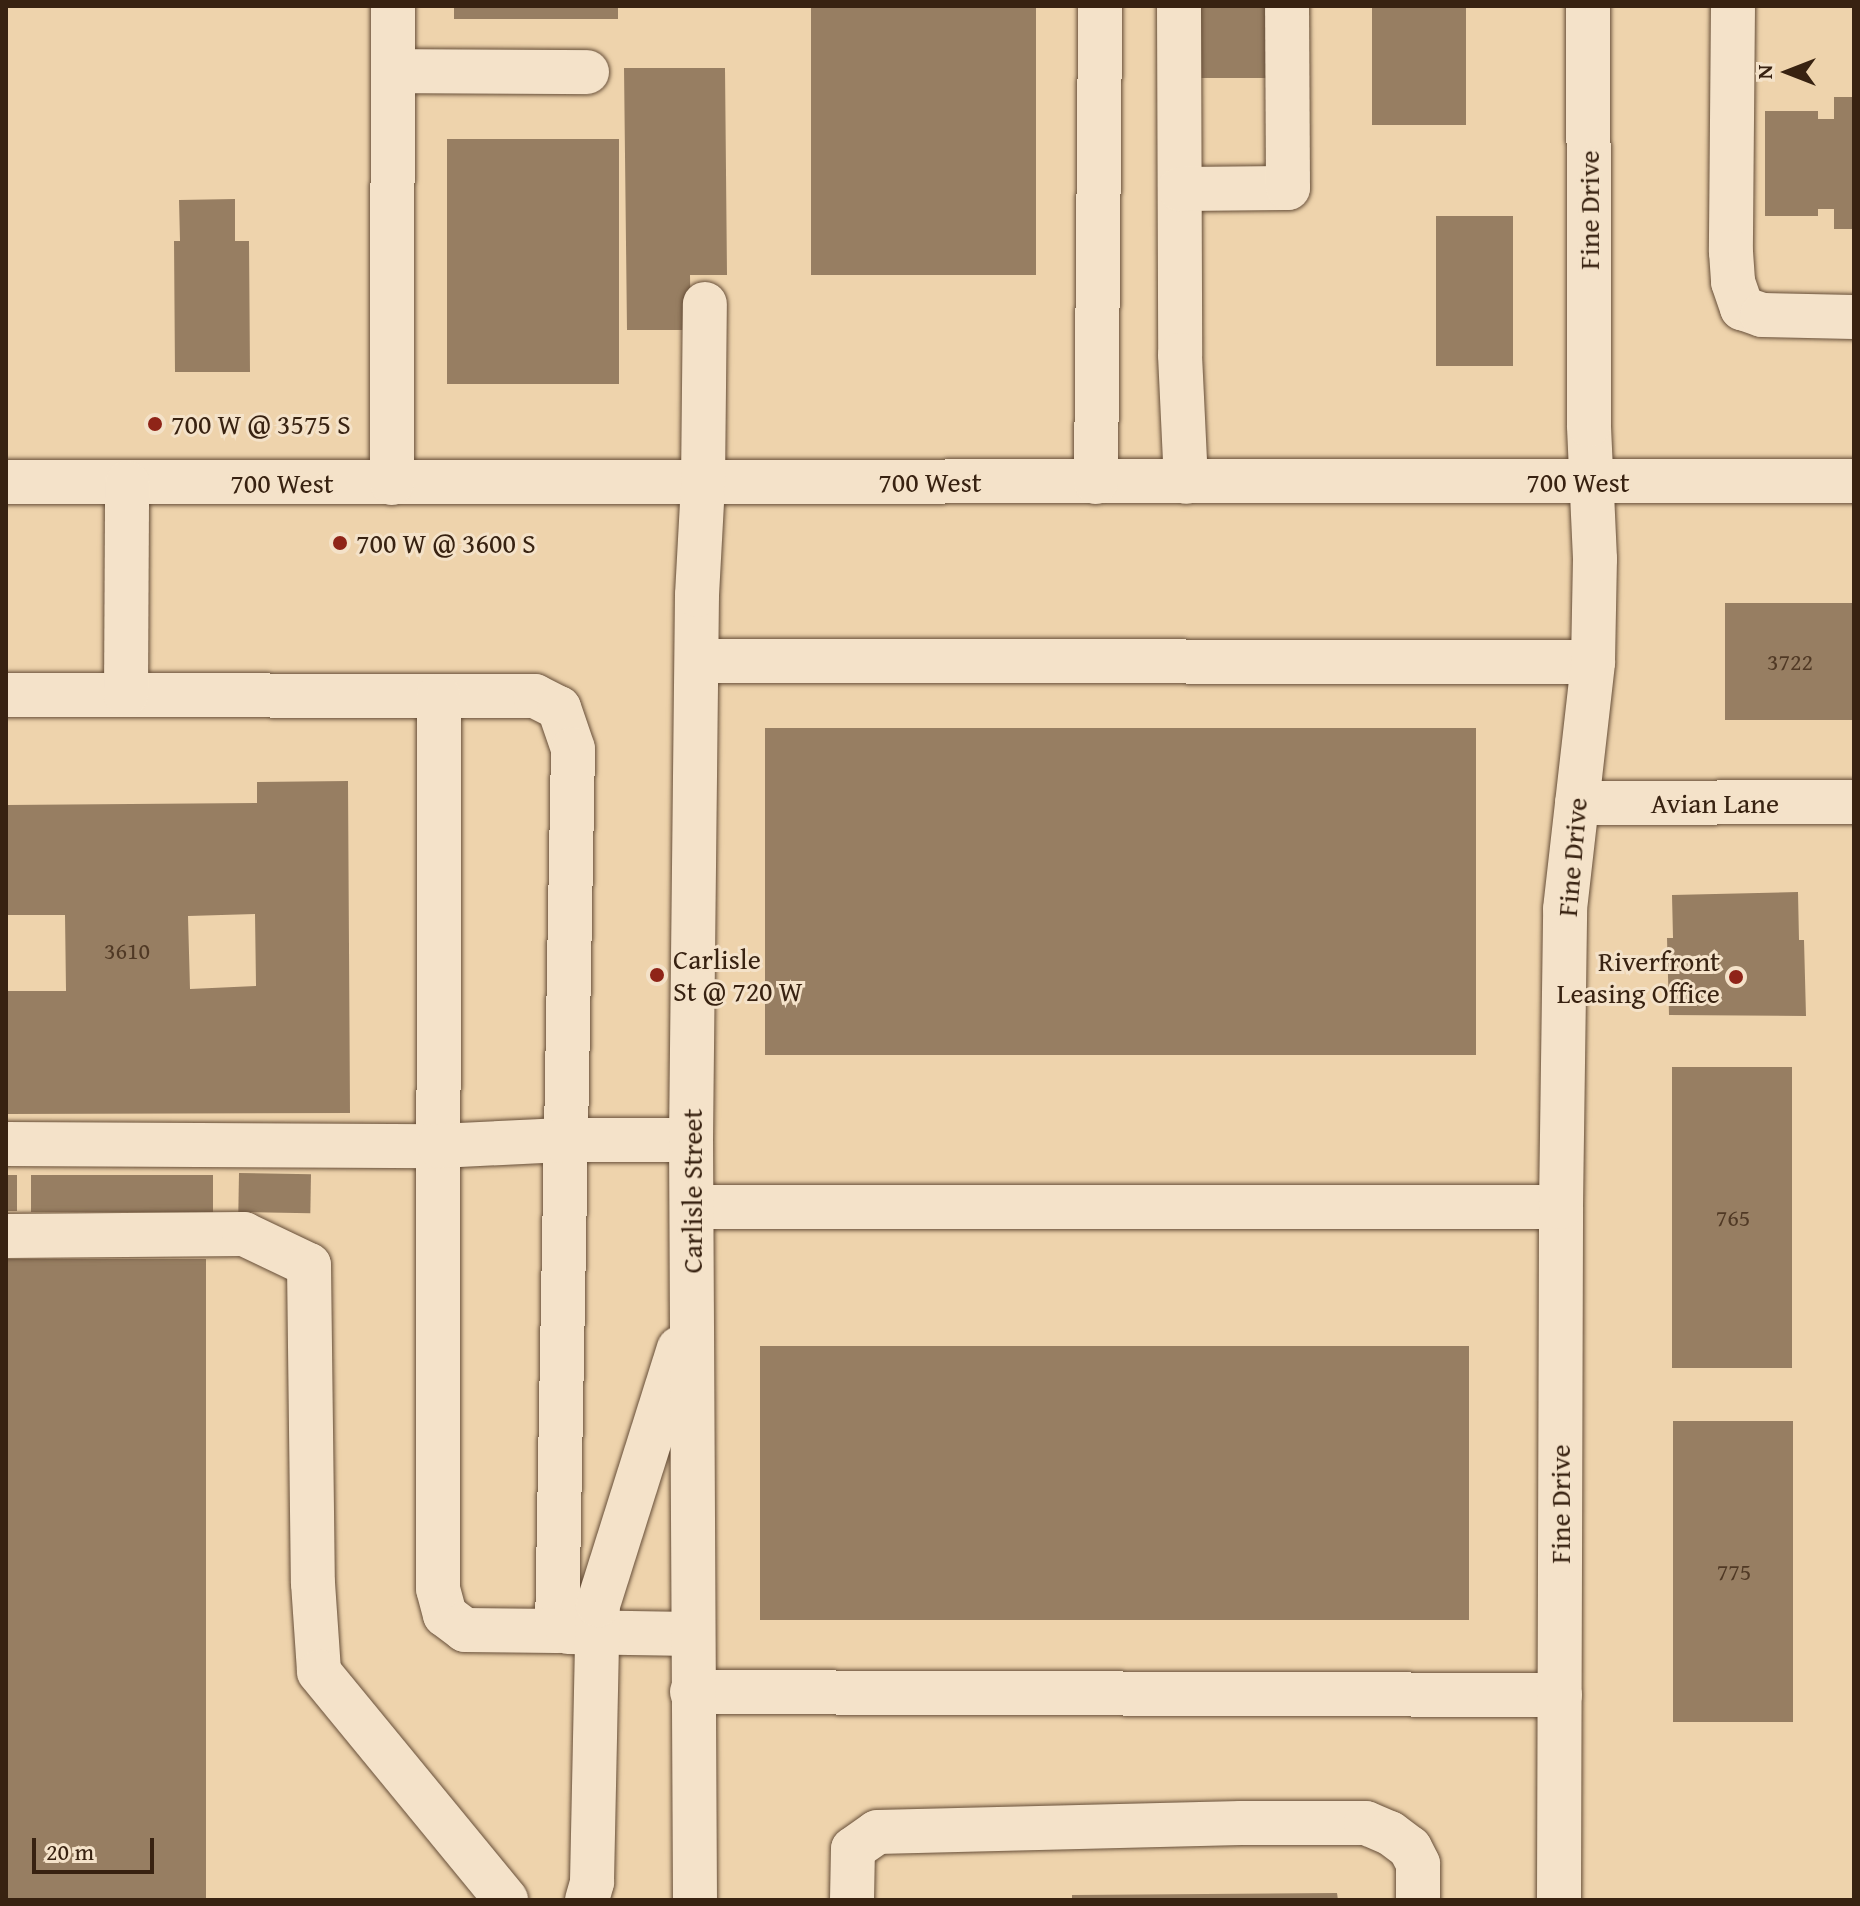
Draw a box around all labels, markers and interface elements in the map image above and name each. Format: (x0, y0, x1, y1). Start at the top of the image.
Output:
north arrow (1748, 32, 1828, 112)
text: N (1748, 65, 1780, 79)
street label: Fine Drive (1572, 150, 1606, 270)
place label: 700 W @ 3575 S (171, 407, 351, 441)
marker: 700 W @ 3575 S (146, 415, 164, 433)
street label: 700 West (878, 465, 982, 499)
street label: 700 West (1526, 465, 1630, 499)
street label: 700 West (230, 466, 334, 500)
place label: 700 W @ 3600 S (356, 526, 536, 560)
marker: 700 W @ 3600 S (331, 534, 349, 552)
house number: 3722 (1767, 648, 1813, 676)
street label: Avian Lane (1651, 786, 1779, 820)
street label: Fine Drive (1550, 796, 1594, 918)
house number: 3610 (104, 937, 150, 965)
place label: Carlisle St @ 720 W (673, 942, 803, 1008)
place label: Riverfront Leasing Office (1557, 944, 1720, 1010)
marker: Carlisle St @ 720 W (648, 966, 666, 984)
marker: Riverfront Leasing Office (1727, 968, 1745, 986)
street label: Carlisle Street (675, 1109, 709, 1273)
house number: 765 (1716, 1204, 1750, 1232)
street label: Fine Drive (1543, 1444, 1577, 1564)
house number: 775 (1717, 1558, 1751, 1586)
scale bar (36, 1822, 158, 1872)
text: 20 m (46, 1834, 94, 1869)

